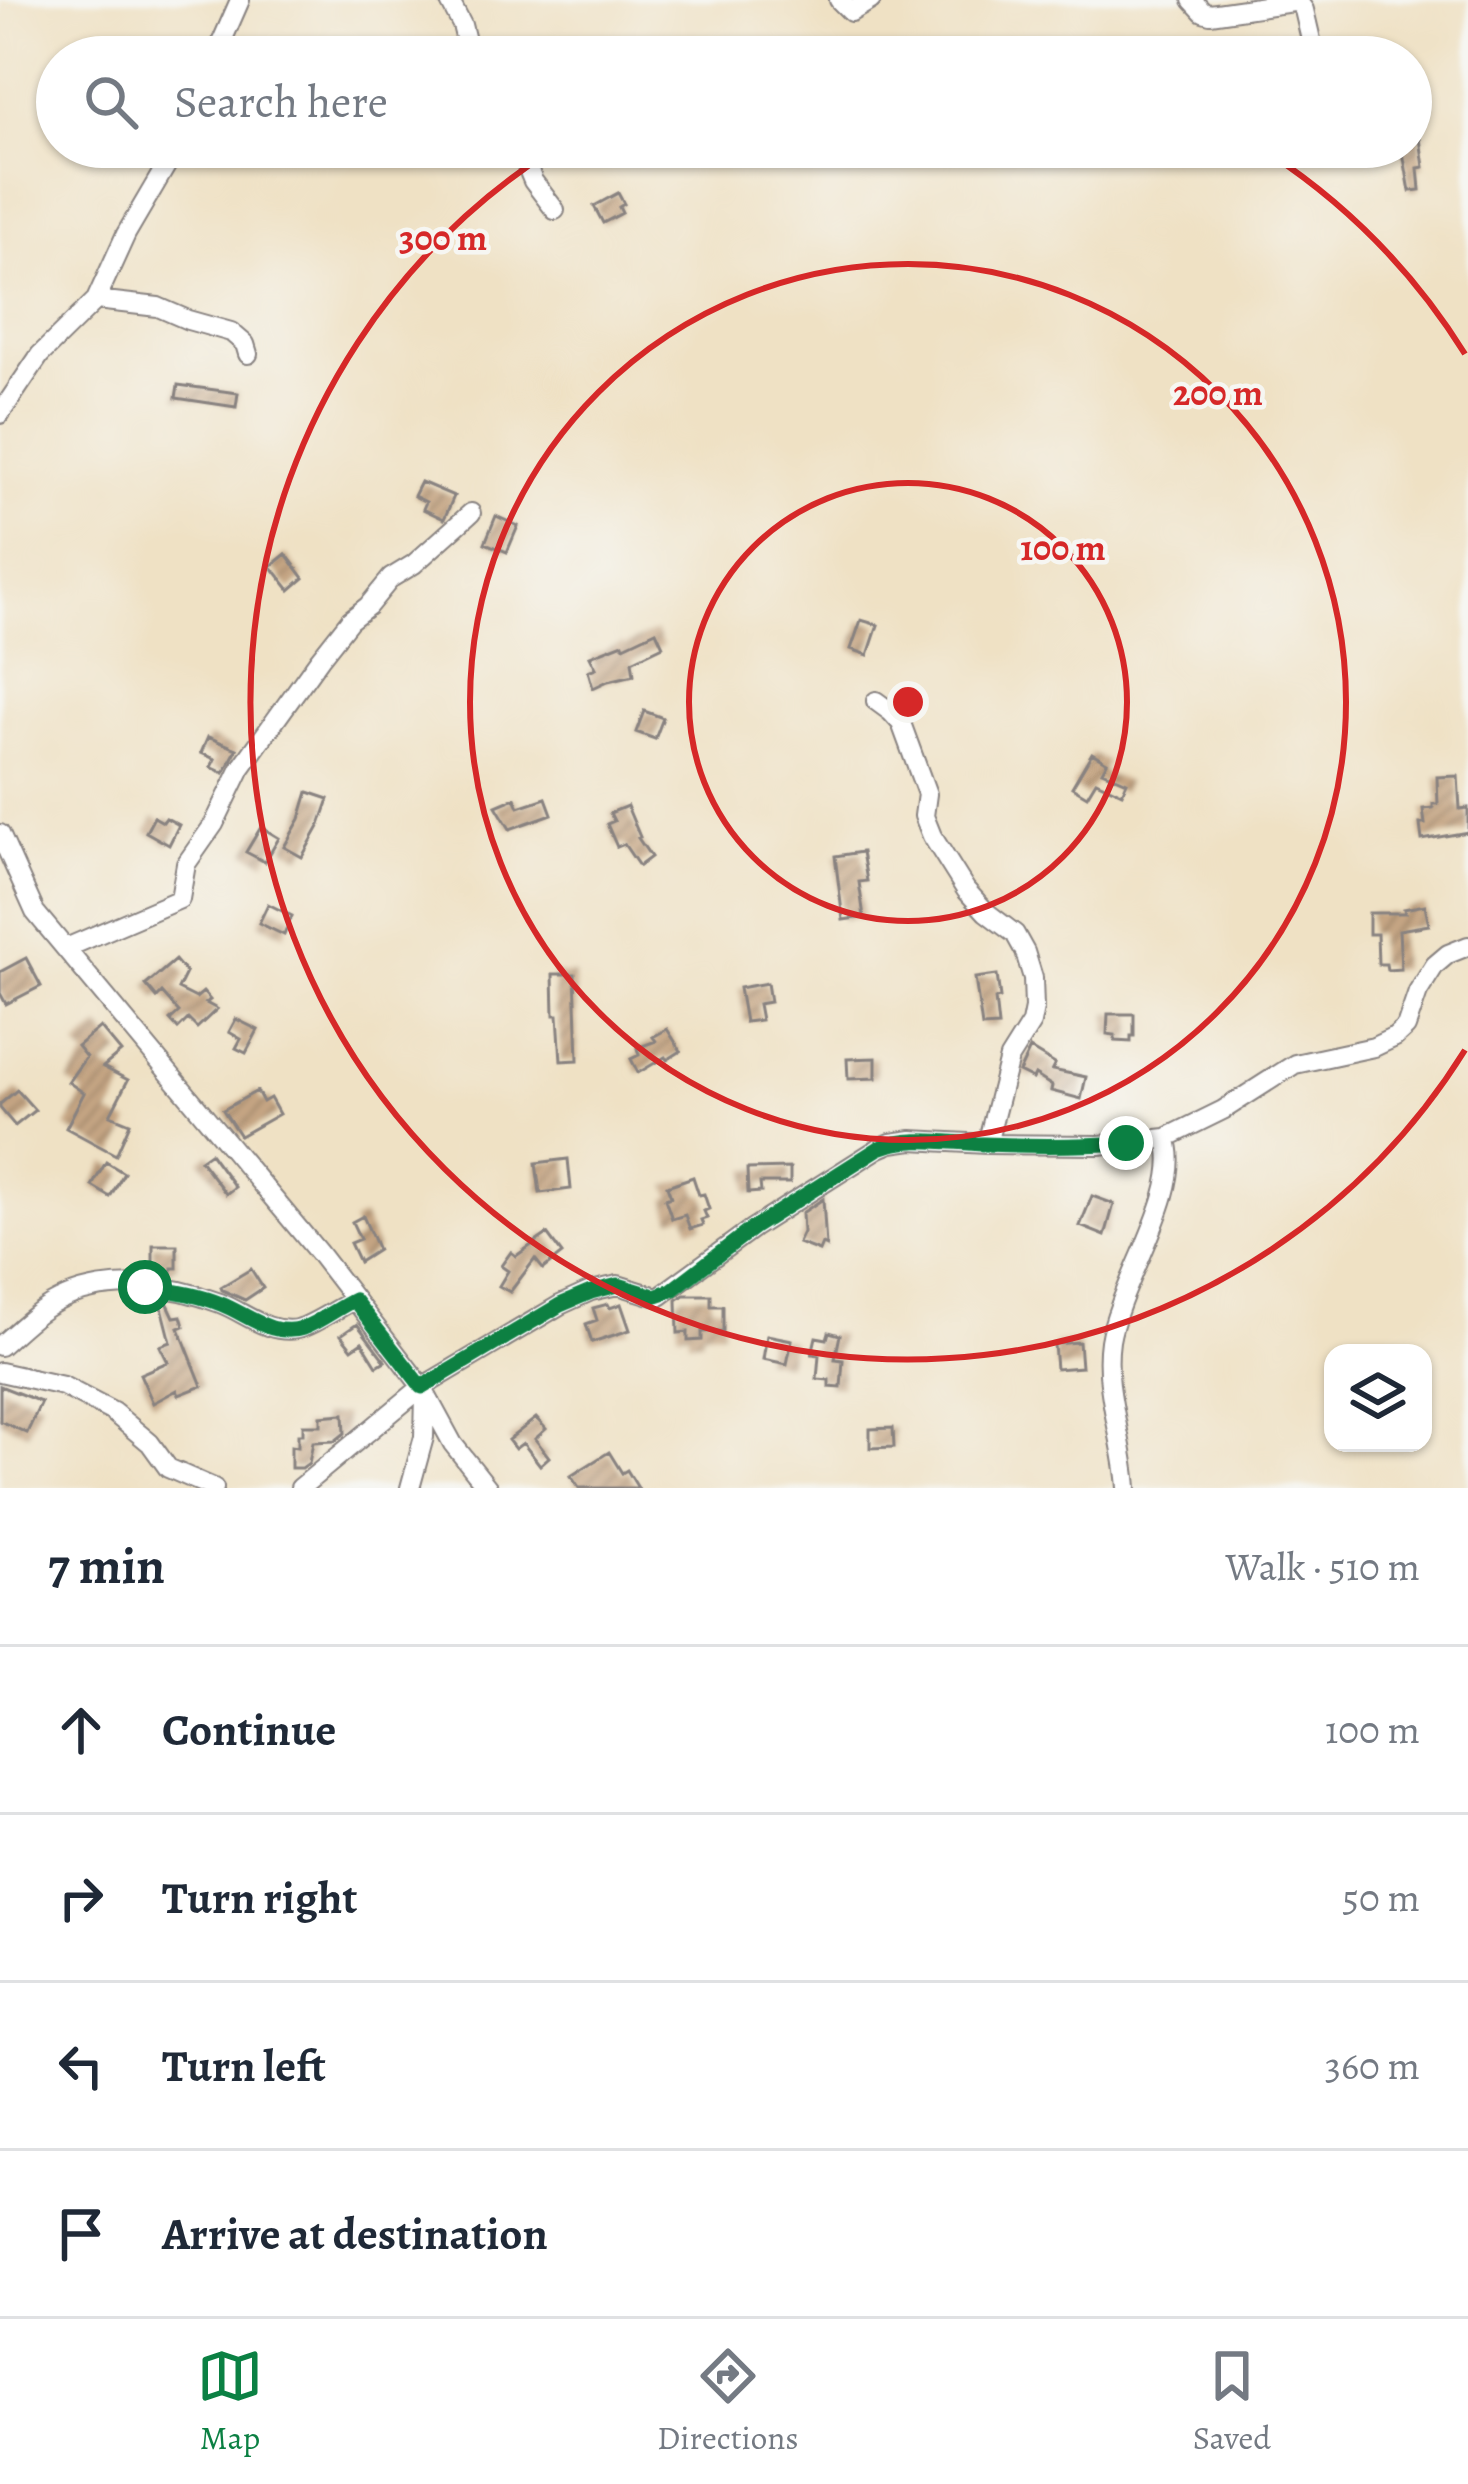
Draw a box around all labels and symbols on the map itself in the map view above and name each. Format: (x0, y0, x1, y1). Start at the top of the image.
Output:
text: 300 m (399, 213, 487, 262)
text: 200 m (1173, 368, 1263, 417)
text: 100 m (1020, 523, 1106, 572)
centre of rings (887, 681, 929, 723)
route end (1099, 1116, 1153, 1170)
route start (118, 1260, 172, 1314)

